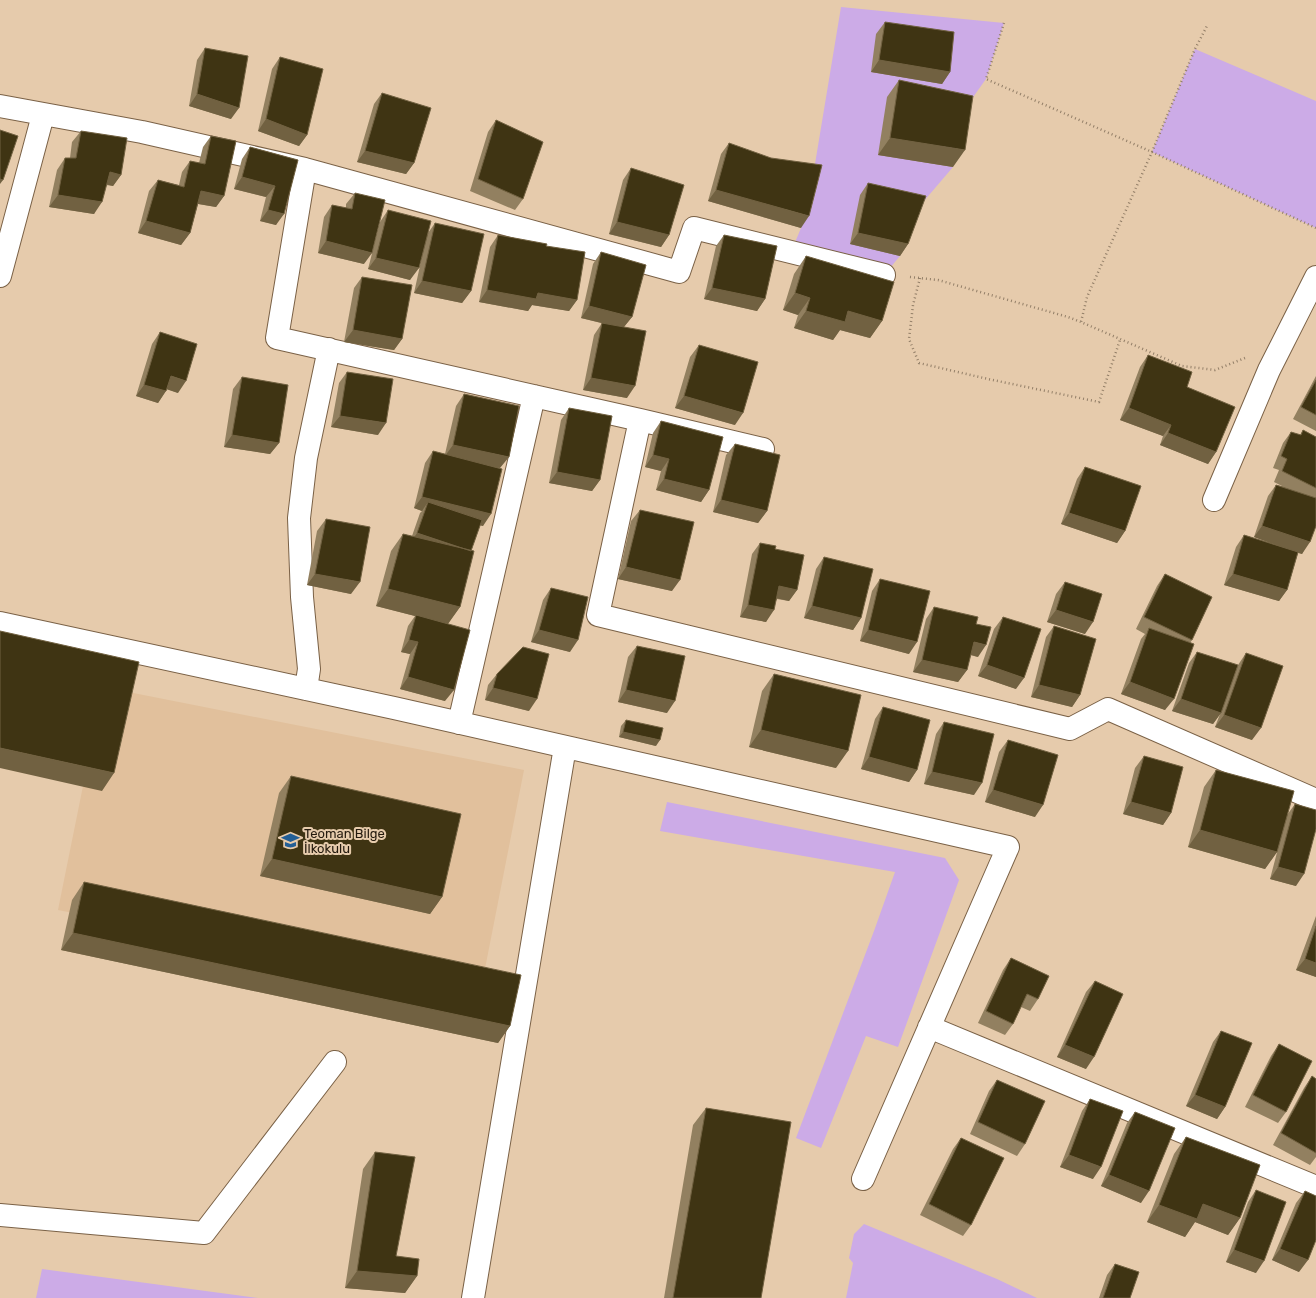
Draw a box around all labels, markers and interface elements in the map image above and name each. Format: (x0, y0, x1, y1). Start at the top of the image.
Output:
place label: Teoman Bilge İlkokulu (304, 826, 385, 856)
school or university icon: Teoman Bilge İlkokulu (281, 830, 301, 850)

